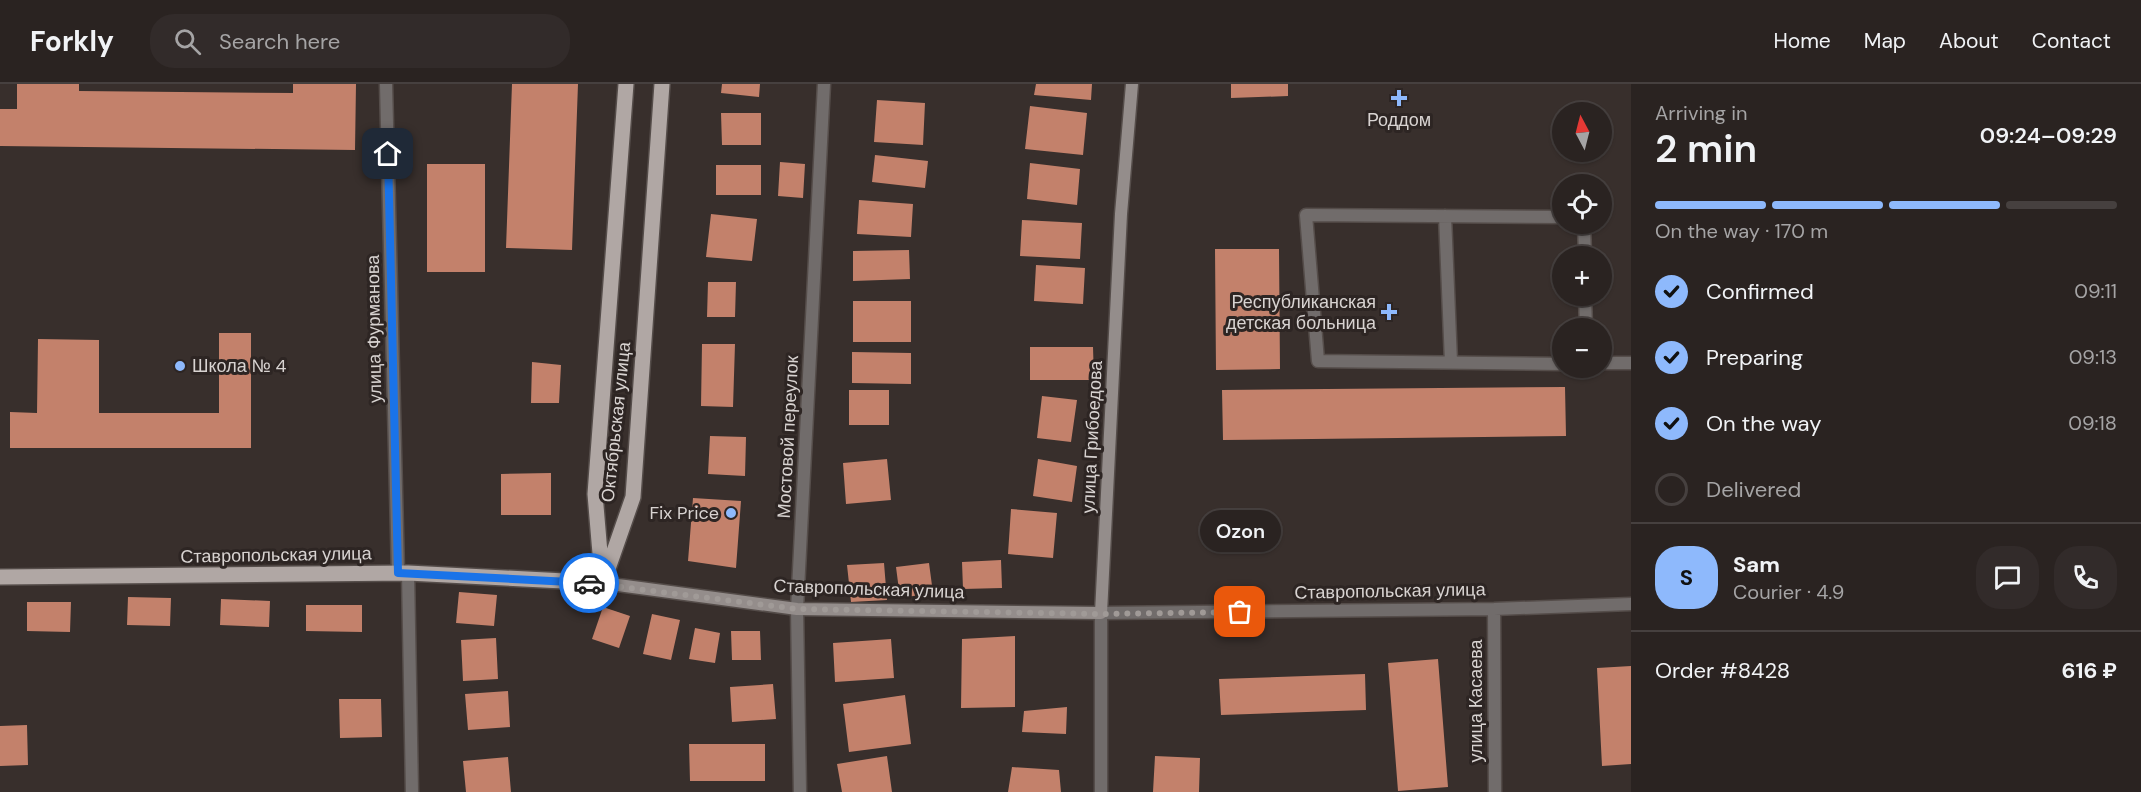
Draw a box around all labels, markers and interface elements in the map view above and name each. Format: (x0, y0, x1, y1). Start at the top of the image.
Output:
search box (150, 14, 570, 68)
text: Forkly (30, 23, 114, 60)
icon: search (171, 25, 204, 58)
text: Search here (219, 27, 340, 56)
text: Home (1773, 27, 1831, 55)
text: Map (1864, 27, 1906, 55)
text: About (1939, 27, 1999, 55)
text: Contact (2032, 27, 2111, 55)
marker: Роддом (1390, 89, 1408, 107)
text: Arriving in (1655, 100, 1747, 126)
north arrow (1552, 102, 1612, 162)
map controls (1552, 102, 1612, 378)
place label: Роддом (1367, 108, 1431, 132)
text: 09:24–09:29 (1980, 121, 2117, 150)
text: 2 min (1655, 123, 1757, 174)
pin (362, 128, 413, 179)
icon: home (371, 137, 404, 170)
button: locate (1552, 174, 1612, 234)
text: On the way · 170 m (1655, 218, 1828, 244)
button: + (1552, 246, 1612, 306)
street label: улица Фурманова (361, 254, 387, 403)
icon: check (1655, 275, 1688, 308)
text: Confirmed (1706, 277, 1814, 306)
text: 09:11 (2074, 278, 2117, 304)
place label: Республиканская детская больница (1226, 290, 1377, 335)
marker: Республиканская детская больница (1380, 303, 1398, 321)
button: − (1552, 318, 1612, 378)
street label: Октябрьская улица (596, 340, 636, 503)
icon: check (1655, 341, 1688, 374)
text: Preparing (1706, 343, 1803, 372)
text: 09:13 (2069, 344, 2117, 370)
place label: Школа № 4 (192, 354, 287, 378)
street label: Мостовой переулок (772, 355, 804, 519)
marker: Школа № 4 (173, 359, 187, 373)
street label: улица Грибоедова (1076, 359, 1108, 514)
icon: check (1655, 407, 1688, 440)
text: On the way (1706, 409, 1821, 438)
text: 09:18 (2068, 410, 2117, 436)
text: Delivered (1706, 475, 1801, 504)
place label: Fix Price (649, 501, 719, 525)
marker: Fix Price (724, 506, 738, 520)
callout: Ozon (1200, 510, 1280, 552)
text: Ozon (1216, 518, 1265, 544)
street label: Ставропольская улица (180, 541, 373, 569)
button: chat (1976, 546, 2039, 609)
button: phone (2054, 546, 2117, 609)
text: Sam (1733, 550, 1780, 579)
courier (559, 553, 619, 613)
text: S (1680, 563, 1693, 592)
icon: car (573, 567, 606, 600)
street label: Ставропольская улица (773, 574, 966, 604)
street label: Ставропольская улица (1294, 577, 1487, 605)
text: Courier · 4.9 (1733, 579, 1844, 605)
pin (1214, 586, 1265, 637)
icon: bag (1223, 595, 1256, 628)
street label: улица Касаева (1464, 638, 1488, 763)
text: Order #8428 (1655, 656, 1790, 685)
text: 616 ₽ (2062, 656, 2117, 685)

